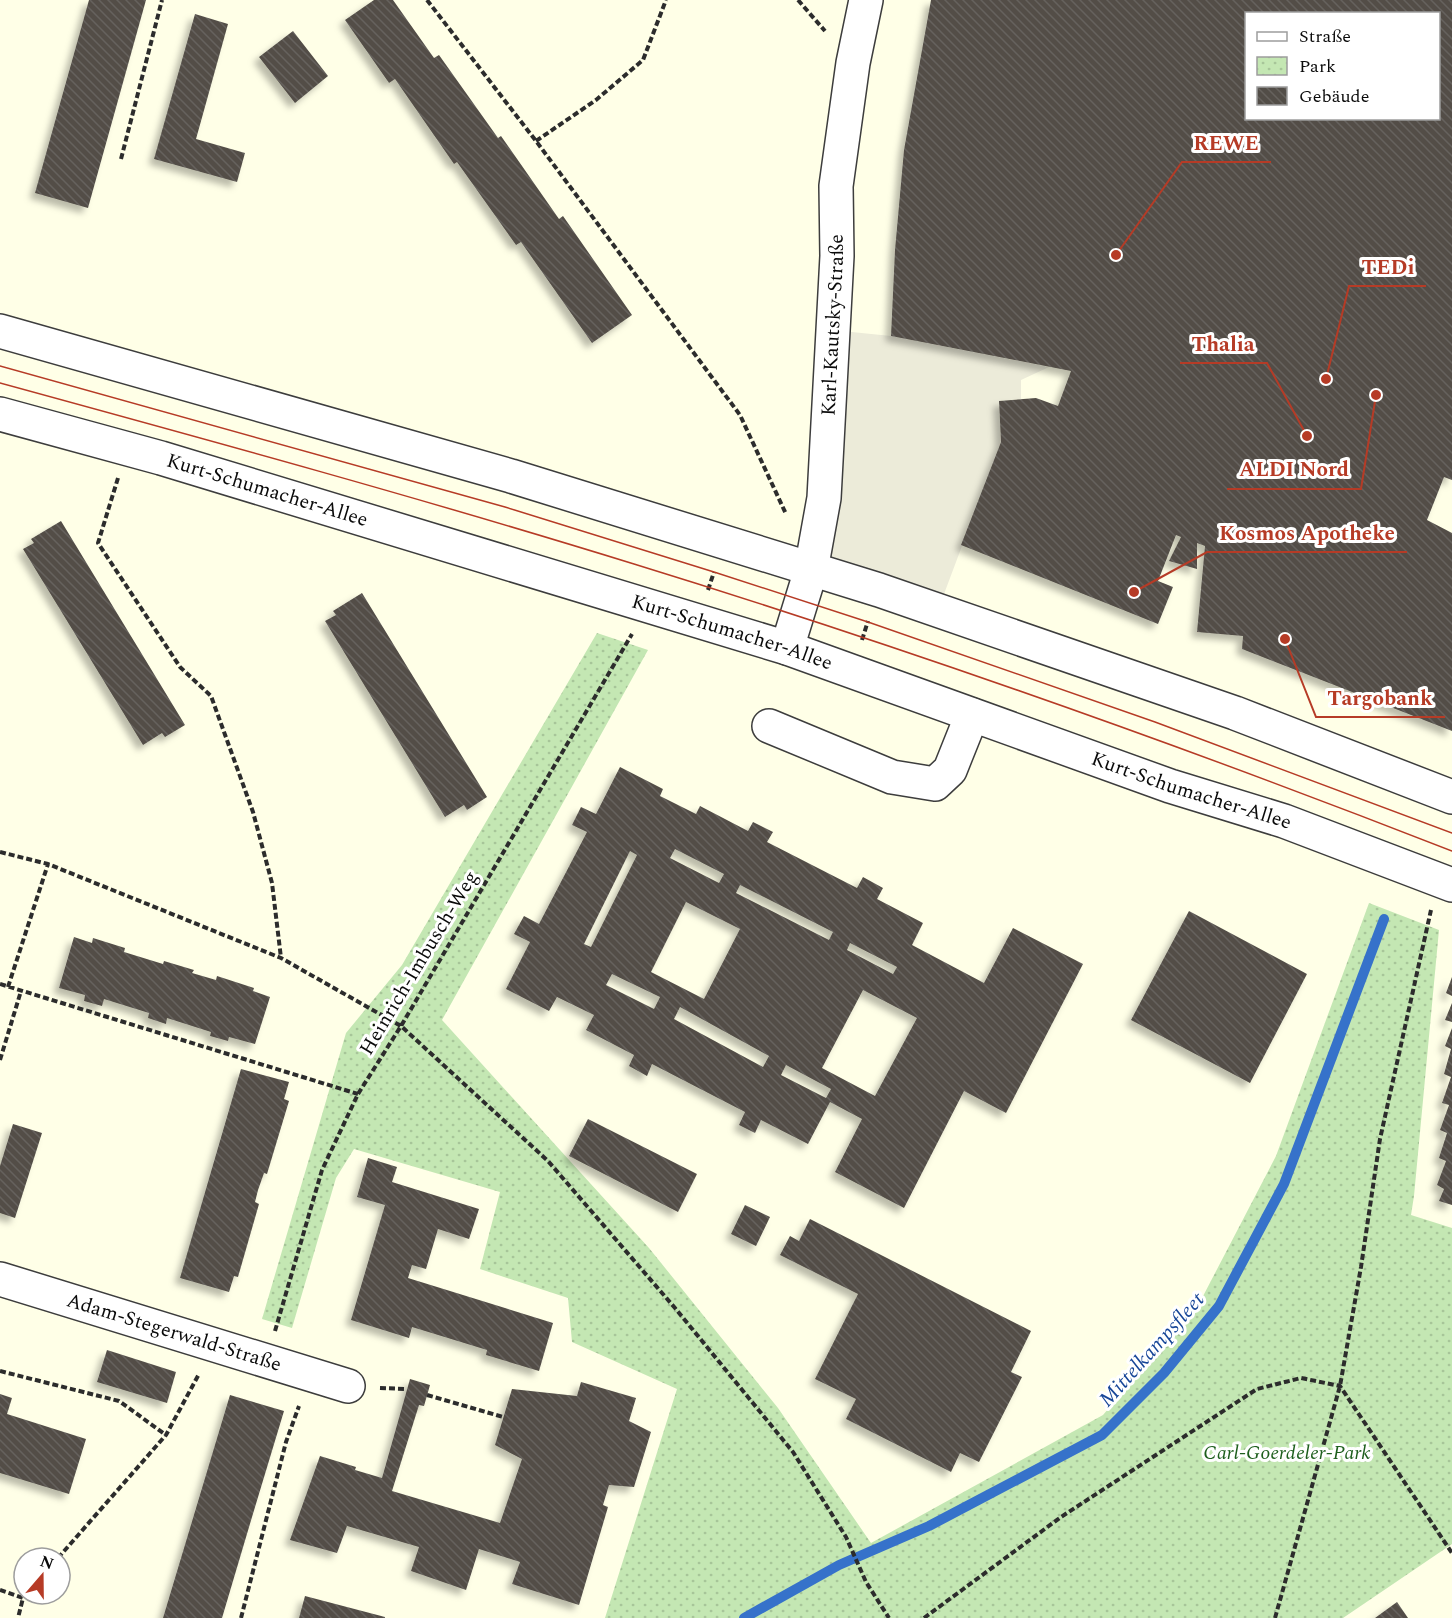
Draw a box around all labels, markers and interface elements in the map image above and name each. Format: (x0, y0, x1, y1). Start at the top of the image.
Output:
legend (1245, 12, 1440, 120)
text: Straße (1299, 23, 1351, 50)
text: Park (1299, 53, 1336, 80)
text: Gebäude (1299, 83, 1369, 110)
callout: REWE (1182, 123, 1271, 162)
text: REWE (1193, 128, 1259, 160)
street label: Karl-Kautsky-Straße (813, 234, 852, 417)
callout: TEDi (1349, 247, 1426, 286)
text: TEDi (1362, 252, 1414, 284)
callout: Thalia (1180, 324, 1267, 363)
text: Thalia (1191, 329, 1255, 361)
street label: Kurt-Schumacher-Allee (163, 446, 372, 535)
callout: ALDI Nord (1227, 450, 1361, 489)
text: ALDI Nord (1239, 454, 1349, 486)
callout: Kosmos Apotheke (1207, 513, 1407, 552)
text: Kosmos Apotheke (1219, 518, 1395, 550)
street label: Kurt-Schumacher-Allee (628, 587, 837, 678)
callout: Targobank (1316, 678, 1445, 717)
text: Targobank (1327, 683, 1433, 715)
street label: Kurt-Schumacher-Allee (1087, 744, 1296, 838)
street label: Heinrich-Imbusch-Weg (352, 865, 486, 1061)
street label: Adam-Stegerwald-Straße (63, 1285, 285, 1380)
water label: Mittelkampsfleet (1091, 1285, 1213, 1415)
park label: Carl-Goerdeler-Park (1203, 1438, 1371, 1468)
north arrow (12, 1546, 72, 1606)
text: N (37, 1549, 57, 1576)

